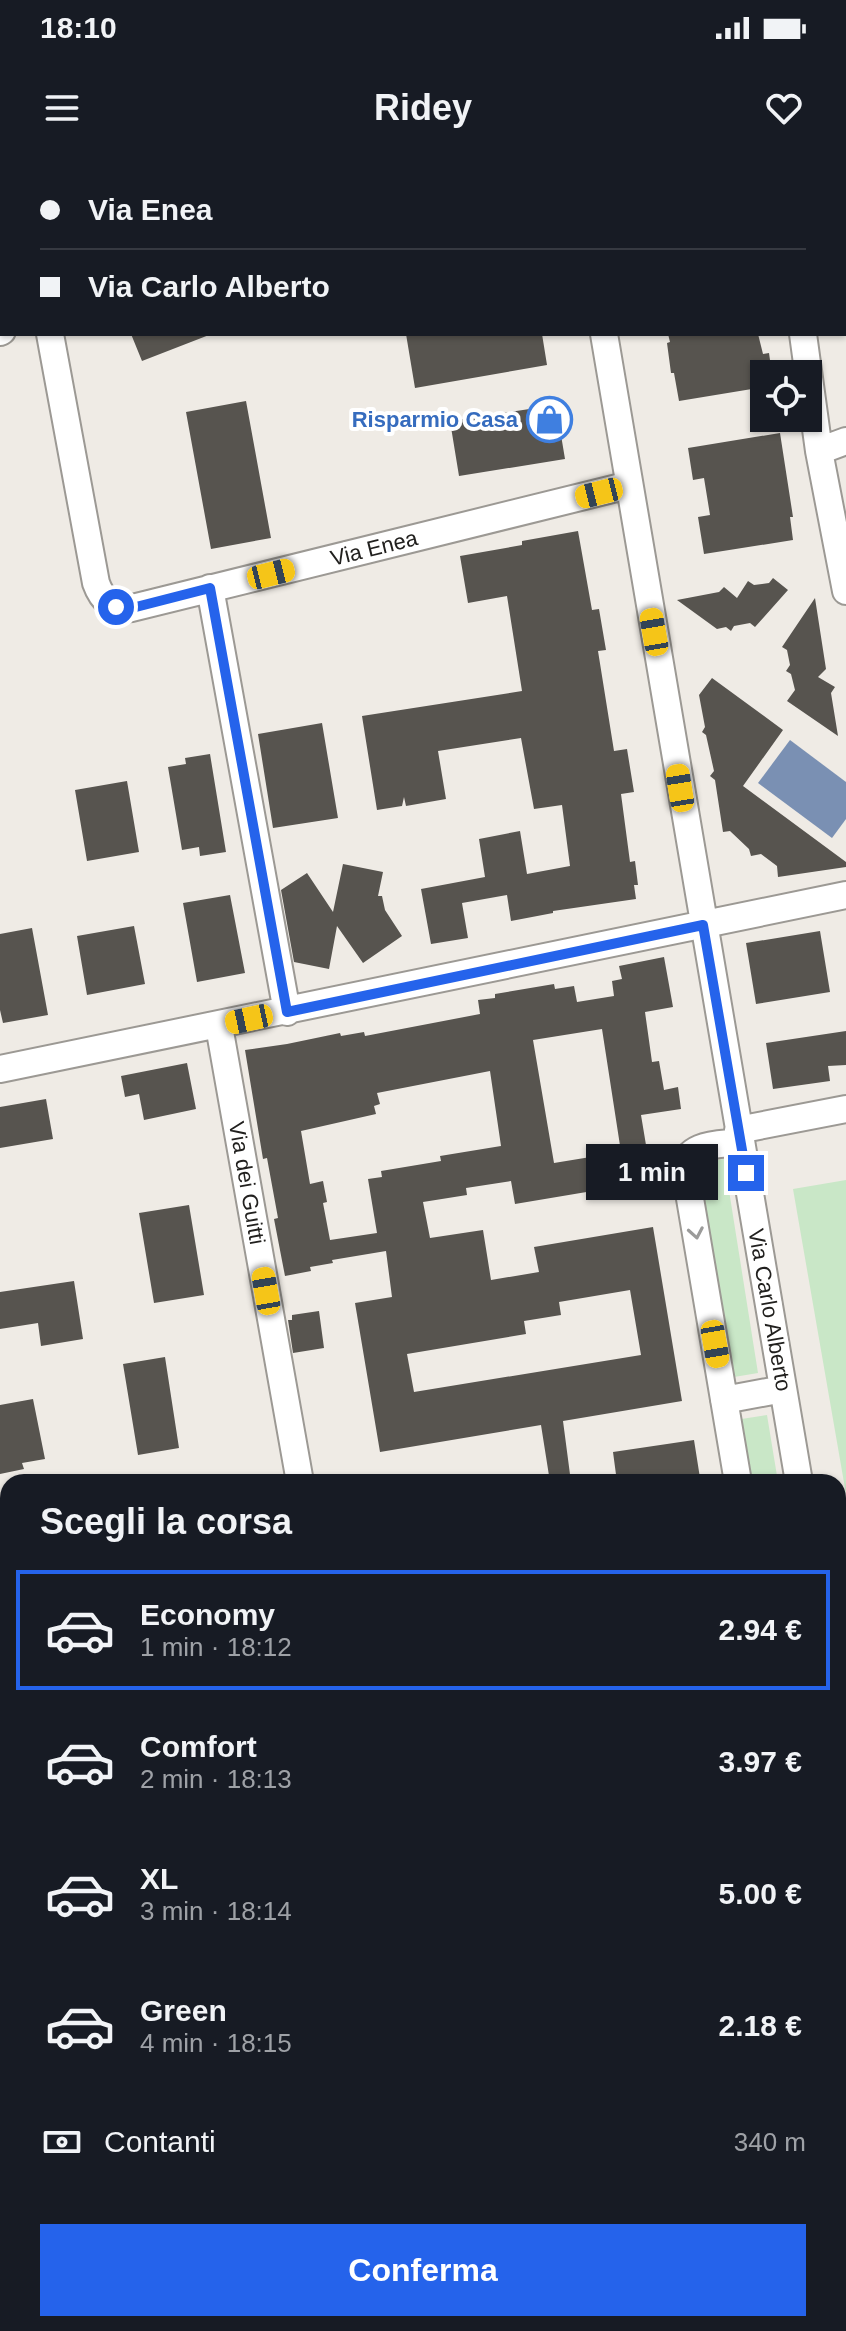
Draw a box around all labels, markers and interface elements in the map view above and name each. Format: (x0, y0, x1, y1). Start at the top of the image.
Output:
text: 18:10 (40, 11, 117, 44)
icon: menu (40, 86, 84, 130)
icon: heart (762, 86, 806, 130)
text: Ridey (374, 87, 472, 128)
text: Via Enea (88, 193, 213, 226)
text: Via Carlo Alberto (88, 270, 330, 303)
map controls (750, 360, 822, 432)
button: locate (750, 360, 822, 432)
shop icon: Risparmio Casa (525, 395, 573, 443)
place label: Risparmio Casa (352, 407, 519, 432)
car (573, 476, 625, 510)
street label: Via Enea (328, 525, 421, 571)
car (245, 557, 297, 591)
route start (98, 589, 134, 625)
car (638, 606, 670, 658)
car (664, 762, 696, 814)
car (223, 1002, 275, 1036)
street label: Via dei Guitti (224, 1120, 270, 1246)
callout: 1 min (586, 1145, 718, 1201)
route end (728, 1155, 764, 1191)
text: 1 min (618, 1157, 686, 1187)
one-way arrow (687, 1227, 704, 1240)
street label: Via Carlo Alberto (743, 1227, 797, 1393)
car (250, 1265, 282, 1317)
car (699, 1318, 731, 1370)
text: Scegli la corsa (40, 1501, 292, 1542)
icon: car (44, 1594, 116, 1666)
text: Economy (140, 1598, 275, 1631)
text: 2.94 € (719, 1613, 802, 1646)
text: 1 min · 18:12 (140, 1632, 292, 1662)
icon: car (44, 1726, 116, 1798)
text: Comfort (140, 1730, 257, 1763)
text: 3.97 € (719, 1745, 802, 1778)
text: 2 min · 18:13 (140, 1764, 292, 1794)
icon: car (44, 1858, 116, 1930)
text: XL (140, 1862, 178, 1895)
text: 5.00 € (719, 1877, 802, 1910)
text: 3 min · 18:14 (140, 1896, 292, 1926)
icon: car (44, 1990, 116, 2062)
text: Green (140, 1994, 227, 2027)
text: 2.18 € (719, 2009, 802, 2042)
text: 4 min · 18:15 (140, 2028, 292, 2058)
icon: cash (40, 2120, 84, 2164)
text: Contanti (104, 2125, 216, 2158)
text: 340 m (734, 2127, 806, 2157)
button: Conferma (40, 2224, 806, 2316)

